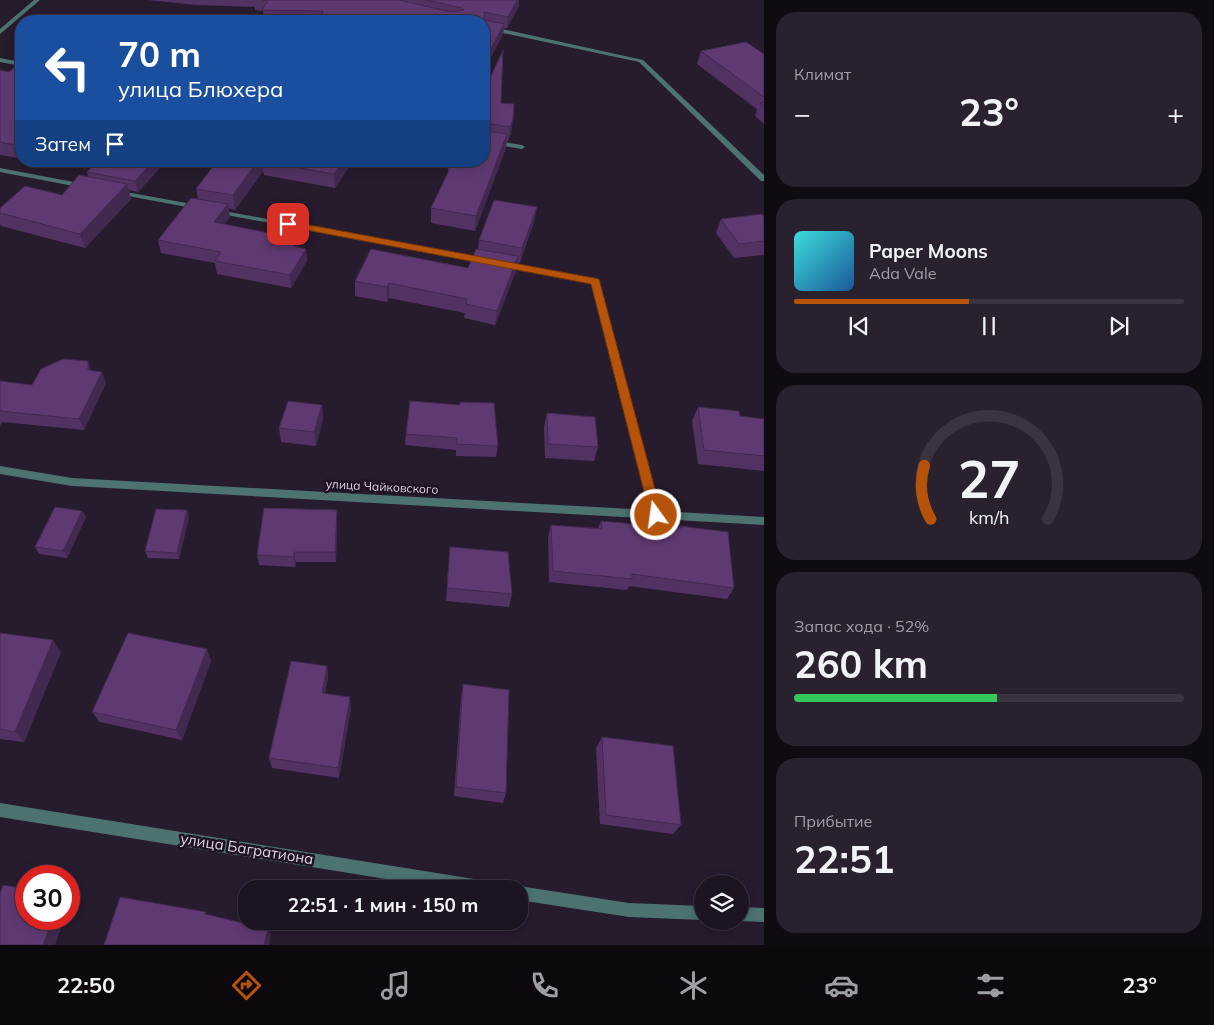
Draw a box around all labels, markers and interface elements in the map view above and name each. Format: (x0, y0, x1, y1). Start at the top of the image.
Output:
text: 70 m (118, 32, 201, 76)
icon: left (35, 35, 100, 100)
text: Климат (794, 64, 851, 84)
text: улица Блюхера (118, 75, 284, 103)
text: 23° (959, 88, 1019, 136)
text: − (794, 96, 811, 131)
text: + (1167, 96, 1184, 131)
icon: arrive (101, 130, 129, 158)
text: Затем (35, 132, 91, 156)
pin (267, 203, 309, 245)
icon: arrive (274, 210, 302, 238)
text: Paper Moons (869, 239, 988, 263)
text: Ada Vale (869, 263, 936, 283)
icon: previous (845, 312, 873, 340)
icon: pause (975, 312, 1003, 340)
icon: next (1105, 312, 1133, 340)
text: 27 (958, 446, 1020, 511)
street label: улица Чайковского (325, 476, 439, 497)
position arrow (629, 488, 681, 540)
text: km/h (969, 506, 1009, 528)
text: Запас хода · 52% (794, 616, 929, 636)
text: 260 km (794, 640, 928, 688)
text: Прибытие (794, 811, 872, 831)
street label: улица Багратиона (179, 829, 315, 868)
text: 22:51 (794, 835, 895, 883)
speed limit sign: 30 (15, 865, 80, 930)
map controls (694, 875, 749, 930)
button: layers (694, 875, 749, 930)
text: 22:51 · 1 мин · 150 m (288, 893, 478, 917)
icon: directions (229, 968, 264, 1003)
icon: music (378, 968, 413, 1003)
icon: phone (527, 968, 562, 1003)
icon: climate (676, 968, 711, 1003)
icon: car (824, 968, 859, 1003)
icon: filters (973, 968, 1008, 1003)
text: 22:50 (57, 971, 115, 999)
text: 23° (1122, 971, 1157, 999)

